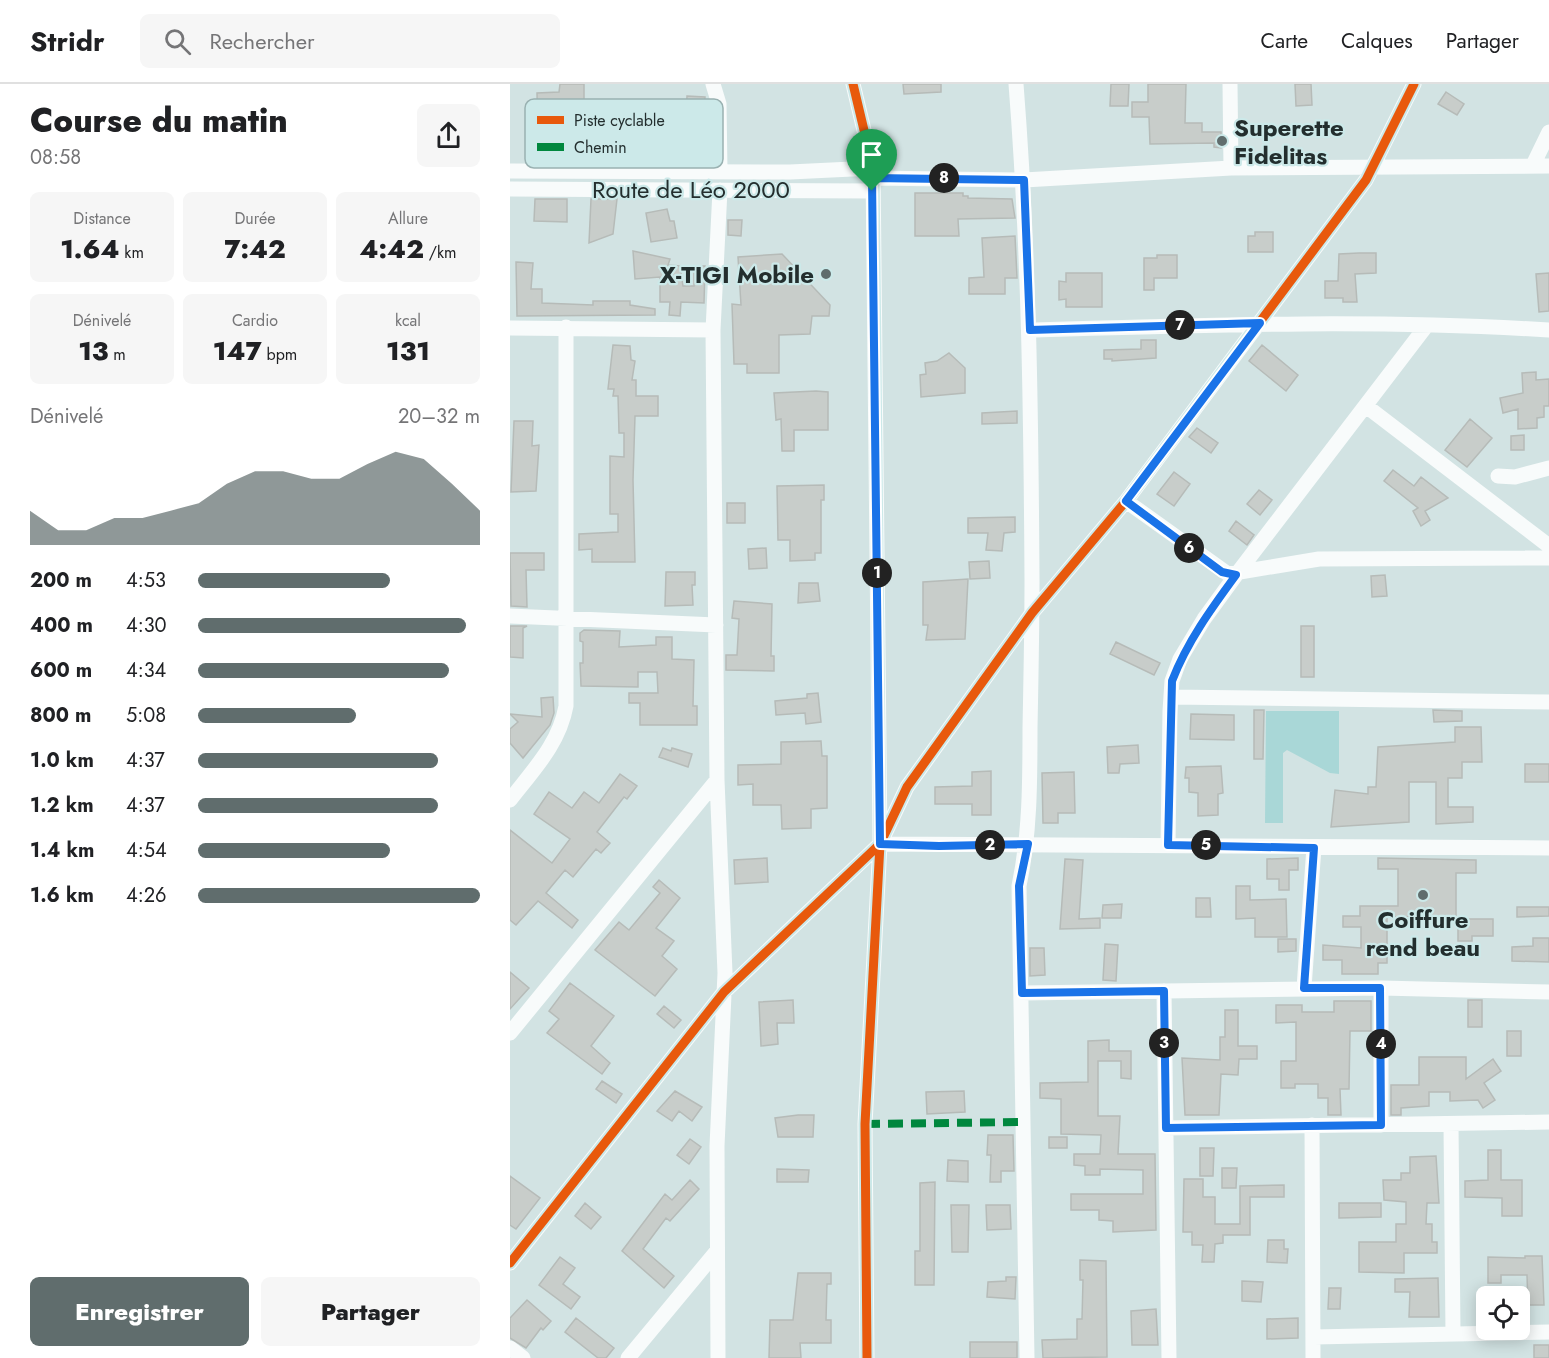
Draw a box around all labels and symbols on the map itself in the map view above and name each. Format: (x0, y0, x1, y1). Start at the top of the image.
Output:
legend (525, 99, 723, 168)
text: Piste cyclable (574, 109, 665, 132)
place label: Superette Fidelitas (1234, 110, 1344, 173)
pin (846, 129, 897, 191)
marker: Superette Fidelitas (1215, 134, 1229, 148)
text: Chemin (574, 136, 627, 159)
pin: 8 (929, 163, 959, 193)
street label: Route de Léo 2000 (592, 172, 790, 207)
place label: X-TIGI Mobile (659, 257, 814, 292)
marker: X-TIGI Mobile (819, 267, 833, 281)
pin: 7 (1165, 310, 1195, 340)
pin: 6 (1174, 533, 1204, 563)
pin: 1 (862, 558, 892, 588)
pin: 2 (975, 830, 1005, 860)
pin: 5 (1191, 830, 1221, 860)
marker: Coiffure rend beau (1416, 888, 1430, 902)
place label: Coiffure rend beau (1366, 902, 1480, 965)
pin: 3 (1149, 1028, 1179, 1058)
pin: 4 (1366, 1029, 1396, 1059)

